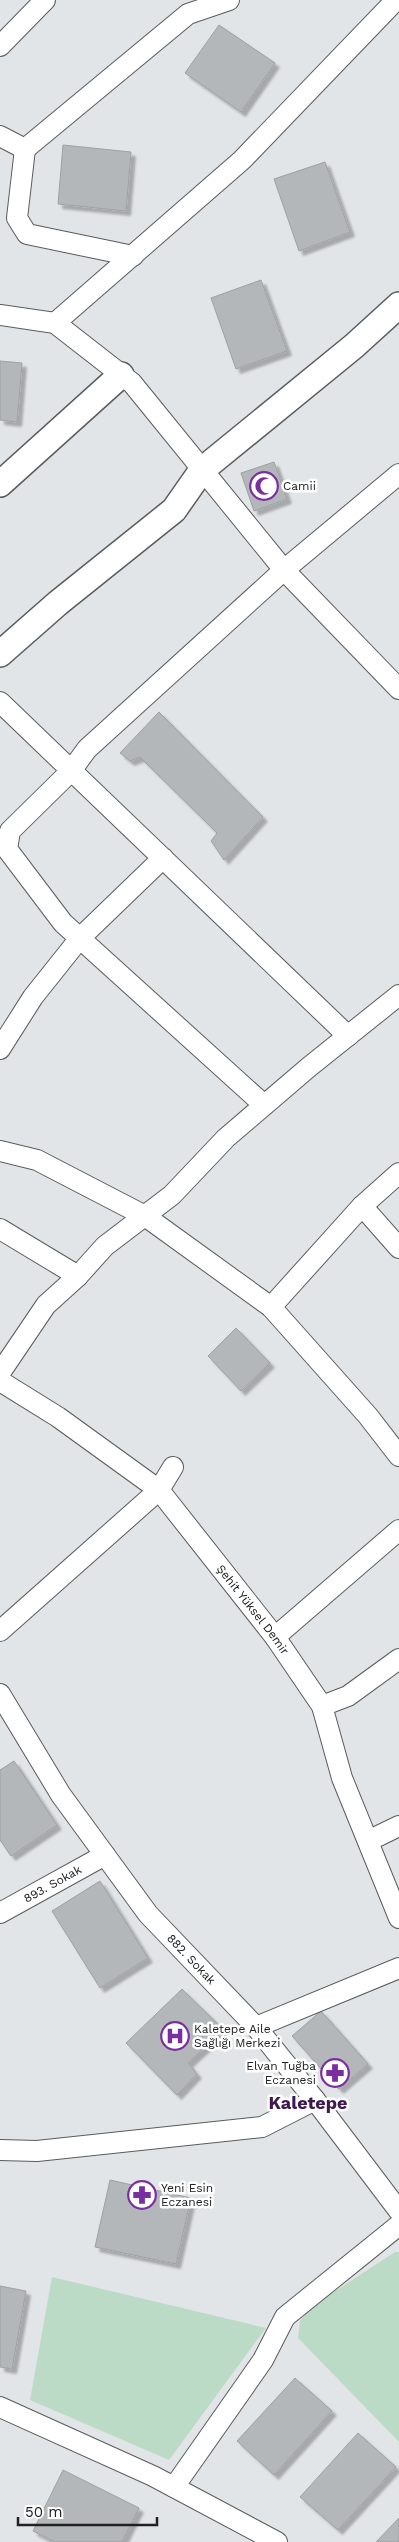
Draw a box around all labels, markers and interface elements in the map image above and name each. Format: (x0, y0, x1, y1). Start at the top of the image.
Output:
mosque icon: Camii (249, 471, 279, 501)
place label: Camii (283, 479, 316, 493)
street label: Şehit Yüksel Demir (214, 1562, 292, 1657)
street label: 893. Sokak (21, 1862, 84, 1906)
street label: 882. Sokak (164, 1931, 219, 1987)
hospital icon: Kaletepe Aile Sağlığı Merkezi (160, 2021, 190, 2051)
place label: Kaletepe Aile Sağlığı Merkezi (194, 2022, 280, 2050)
pharmacy icon: Elvan Tuğba Eczanesi (320, 2058, 350, 2088)
place label: Elvan Tuğba Eczanesi (246, 2059, 316, 2087)
district label: Kaletepe (269, 2092, 348, 2113)
pharmacy icon: Yeni Esin Eczanesi (127, 2180, 157, 2210)
place label: Yeni Esin Eczanesi (161, 2181, 213, 2209)
scale bar (18, 2494, 156, 2526)
text: 50 m (25, 2503, 62, 2521)

